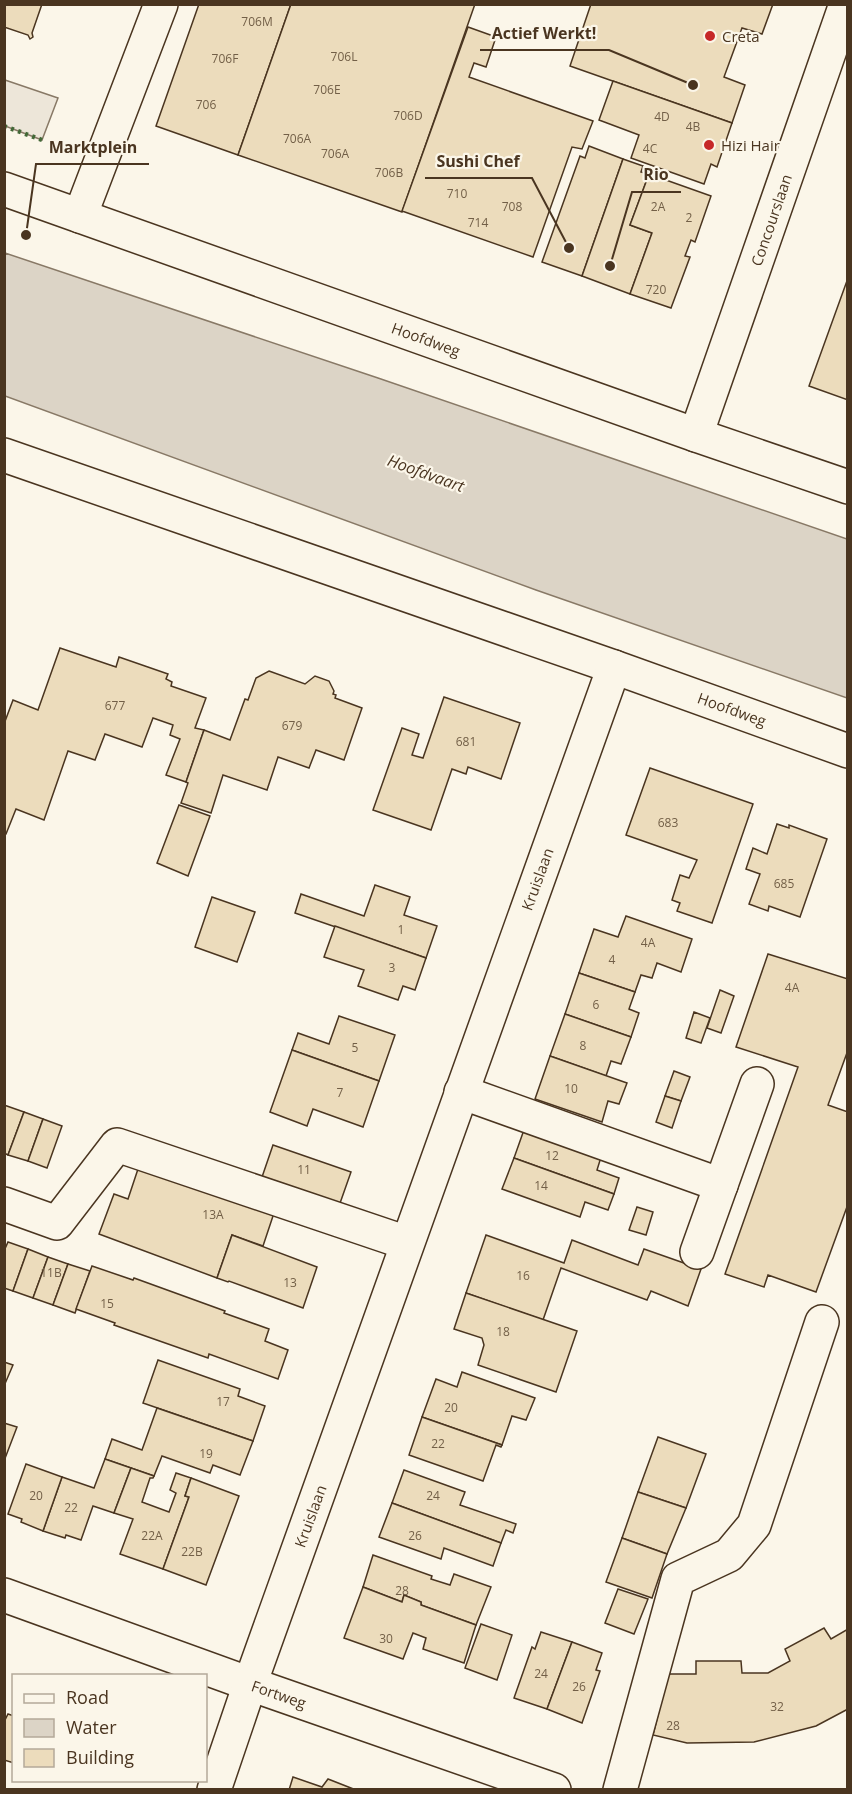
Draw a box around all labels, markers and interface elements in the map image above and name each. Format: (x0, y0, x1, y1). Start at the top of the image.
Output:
house number: 706M (241, 13, 273, 30)
callout: Actief Werkt! (480, 16, 609, 50)
text: Actief Werkt! (492, 22, 596, 44)
place label: Creta (722, 26, 760, 46)
marker: Creta (703, 29, 717, 43)
house number: 706L (331, 48, 357, 65)
house number: 706F (212, 50, 238, 67)
house number: 706E (313, 81, 341, 98)
house number: 706 (196, 96, 216, 113)
house number: 706D (393, 107, 423, 124)
house number: 4D (654, 108, 670, 125)
house number: 4B (686, 118, 701, 135)
callout: Marktplein (36, 130, 149, 164)
house number: 706A (283, 130, 311, 147)
place label: Hizi Hair (721, 135, 780, 155)
text: Marktplein (49, 136, 137, 158)
marker: Hizi Hair (702, 138, 716, 152)
house number: 4C (643, 140, 658, 157)
callout: Sushi Chef (425, 144, 532, 178)
house number: 706A (321, 145, 349, 162)
text: Sushi Chef (436, 150, 520, 172)
callout: Rio (632, 158, 681, 192)
text: Rio (643, 163, 669, 185)
house number: 706B (375, 164, 403, 181)
street label: Concourslaan (746, 171, 796, 269)
house number: 710 (447, 185, 467, 202)
house number: 708 (502, 198, 522, 215)
house number: 2A (651, 198, 666, 215)
house number: 2 (686, 209, 693, 226)
house number: 714 (468, 214, 488, 231)
house number: 720 (646, 281, 666, 298)
street label: Hoofdweg (389, 317, 463, 361)
water label: Hoofdvaart (385, 449, 468, 497)
street label: Hoofdweg (695, 687, 769, 731)
house number: 677 (105, 697, 125, 714)
house number: 679 (282, 717, 302, 734)
house number: 681 (456, 733, 476, 750)
house number: 683 (658, 814, 678, 831)
street label: Kruislaan (516, 845, 558, 913)
house number: 685 (774, 875, 794, 892)
house number: 1 (398, 921, 404, 938)
house number: 4A (641, 934, 656, 951)
house number: 4 (609, 951, 616, 968)
house number: 3 (389, 959, 396, 976)
house number: 4A (785, 979, 800, 996)
house number: 6 (593, 996, 600, 1013)
house number: 8 (580, 1037, 587, 1054)
house number: 5 (352, 1039, 359, 1056)
house number: 10 (564, 1080, 578, 1097)
house number: 7 (337, 1084, 344, 1101)
house number: 12 (545, 1147, 559, 1164)
house number: 11 (297, 1161, 311, 1178)
house number: 14 (534, 1177, 548, 1194)
house number: 13A (202, 1206, 224, 1223)
house number: 11B (40, 1264, 62, 1281)
house number: 16 (516, 1267, 530, 1284)
house number: 13 (283, 1274, 297, 1291)
house number: 15 (100, 1295, 114, 1312)
house number: 18 (496, 1323, 510, 1340)
house number: 17 (216, 1393, 230, 1410)
house number: 20 (444, 1399, 458, 1416)
house number: 22 (431, 1435, 445, 1452)
house number: 19 (199, 1445, 213, 1462)
street label: Kruislaan (289, 1482, 331, 1550)
house number: 20 (29, 1487, 43, 1504)
house number: 24 (426, 1487, 440, 1504)
house number: 22 (64, 1499, 78, 1516)
house number: 22A (141, 1527, 163, 1544)
house number: 26 (408, 1527, 422, 1544)
house number: 22B (181, 1543, 203, 1560)
house number: 28 (395, 1582, 409, 1599)
house number: 30 (379, 1630, 393, 1647)
house number: 24 (534, 1665, 548, 1682)
legend (12, 1674, 207, 1782)
street label: Fortweg (249, 1675, 309, 1713)
house number: 26 (572, 1678, 586, 1695)
text: Road (66, 1685, 109, 1709)
house number: 32 (770, 1698, 784, 1715)
text: Water (66, 1715, 117, 1739)
house number: 28 (666, 1717, 680, 1734)
text: Building (66, 1745, 134, 1769)

